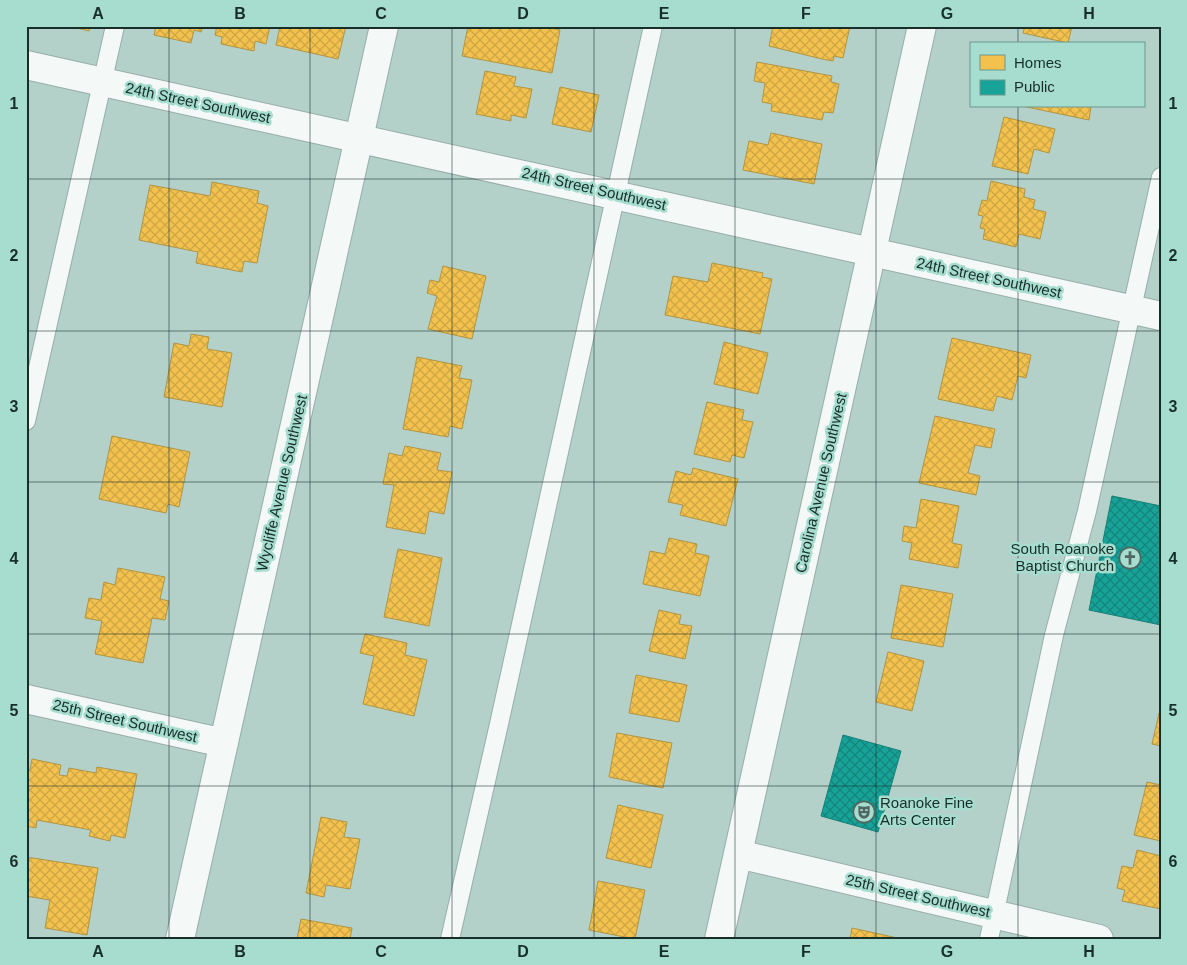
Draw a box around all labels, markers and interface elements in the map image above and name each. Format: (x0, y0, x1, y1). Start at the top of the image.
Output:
text: A (92, 5, 104, 22)
text: B (234, 5, 246, 22)
text: C (375, 5, 387, 22)
text: D (517, 5, 529, 22)
text: E (659, 5, 670, 22)
text: F (801, 5, 811, 22)
text: G (941, 5, 953, 22)
text: H (1083, 5, 1095, 22)
legend (970, 42, 1144, 108)
text: Homes (1014, 54, 1062, 71)
text: Public (1014, 78, 1055, 95)
street label: 24th Street Southwest (124, 79, 273, 126)
text: 1 (10, 95, 19, 112)
text: 1 (1169, 95, 1178, 112)
street label: 24th Street Southwest (520, 164, 669, 214)
text: 2 (10, 247, 19, 264)
text: 2 (1169, 247, 1178, 264)
street label: 24th Street Southwest (915, 254, 1064, 301)
street label: Carolina Avenue Southwest (792, 391, 850, 574)
street label: Wycliffe Avenue Southwest (253, 392, 310, 573)
text: 3 (10, 398, 19, 415)
text: 3 (1169, 398, 1178, 415)
place label: South Roanoke Baptist Church (1011, 540, 1114, 574)
church icon: South Roanoke Baptist Church (1118, 546, 1142, 570)
text: 4 (10, 550, 19, 567)
text: 4 (1169, 550, 1178, 567)
street label: 25th Street Southwest (51, 696, 200, 746)
text: 5 (10, 702, 19, 719)
text: 5 (1169, 702, 1178, 719)
place label: Roanoke Fine Arts Center (880, 794, 973, 828)
theatre icon: Roanoke Fine Arts Center (852, 800, 876, 824)
text: 6 (10, 853, 19, 870)
text: 6 (1169, 853, 1178, 870)
street label: 25th Street Southwest (844, 871, 993, 921)
text: A (92, 943, 104, 960)
text: B (234, 943, 246, 960)
text: C (375, 943, 387, 960)
text: D (517, 943, 529, 960)
text: E (659, 943, 670, 960)
text: F (801, 943, 811, 960)
text: G (941, 943, 953, 960)
text: H (1083, 943, 1095, 960)

